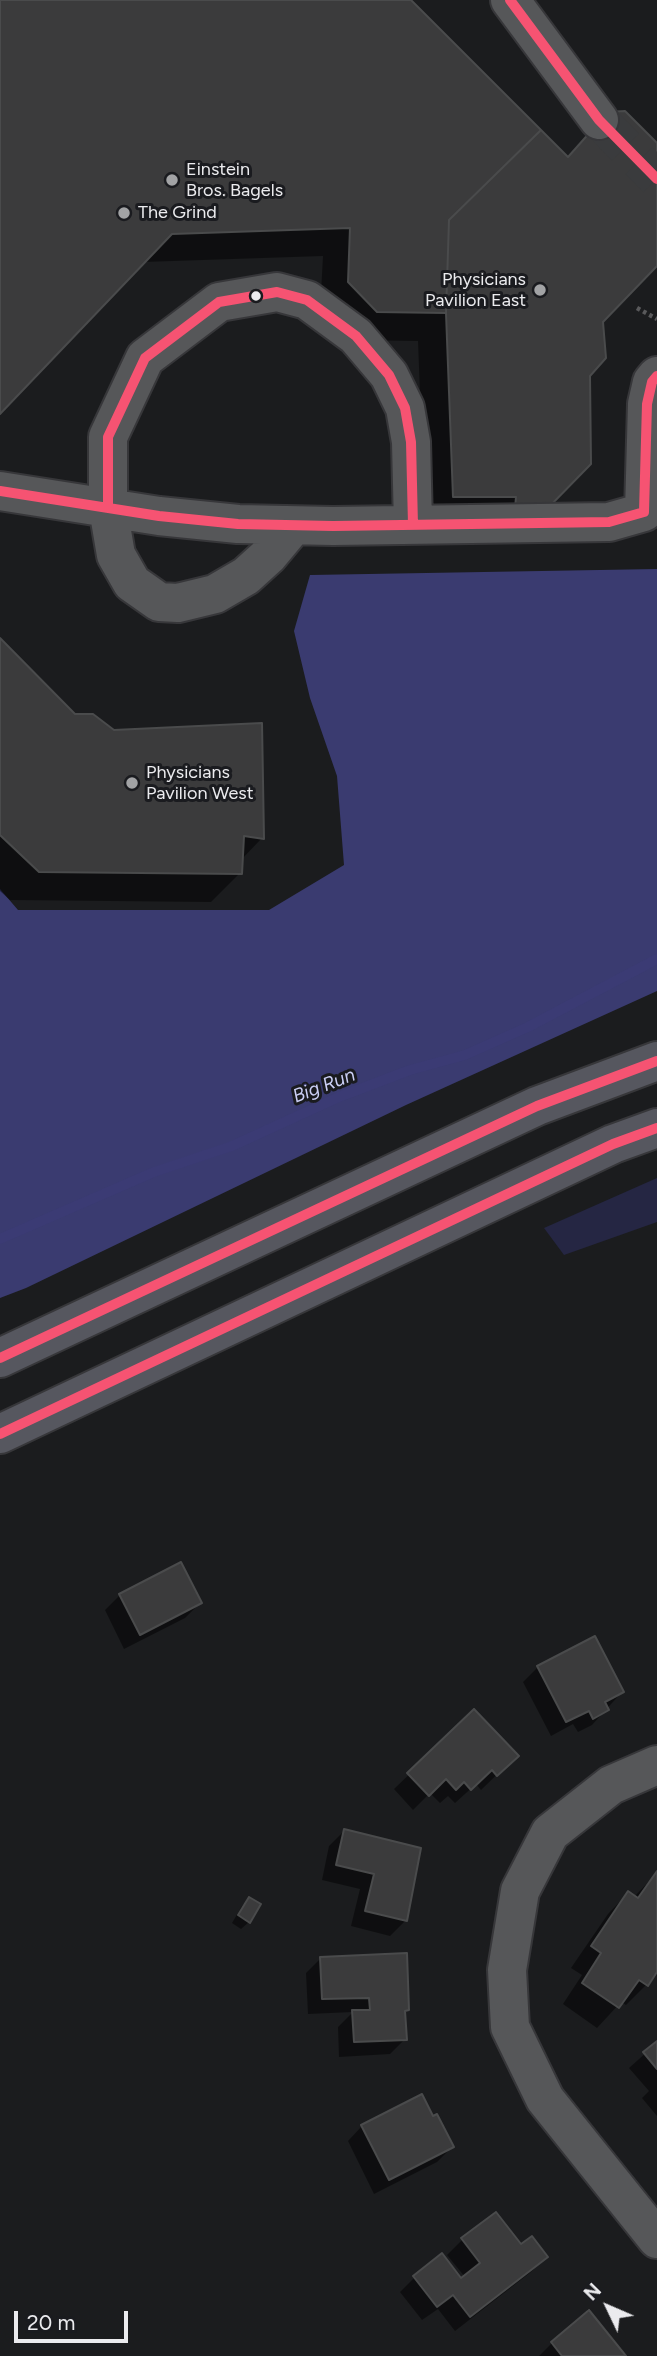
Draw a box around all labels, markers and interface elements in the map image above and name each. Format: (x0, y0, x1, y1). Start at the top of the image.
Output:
place label: Einstein Bros. Bagels (186, 159, 283, 202)
marker: Einstein Bros. Bagels (164, 172, 180, 188)
place label: The Grind (138, 202, 217, 224)
marker: The Grind (116, 205, 132, 221)
place label: Physicians Pavilion East (425, 269, 526, 312)
marker: Physicians Pavilion East (532, 282, 548, 298)
unlabelled marker (249, 289, 263, 303)
place label: Physicians Pavilion West (146, 762, 253, 804)
marker: Physicians Pavilion West (124, 775, 140, 791)
water label: Big Run (290, 1064, 358, 1108)
north arrow (573, 2272, 643, 2342)
text: N (579, 2279, 606, 2305)
scale bar (18, 2296, 131, 2340)
text: 20 m (27, 2310, 75, 2335)

